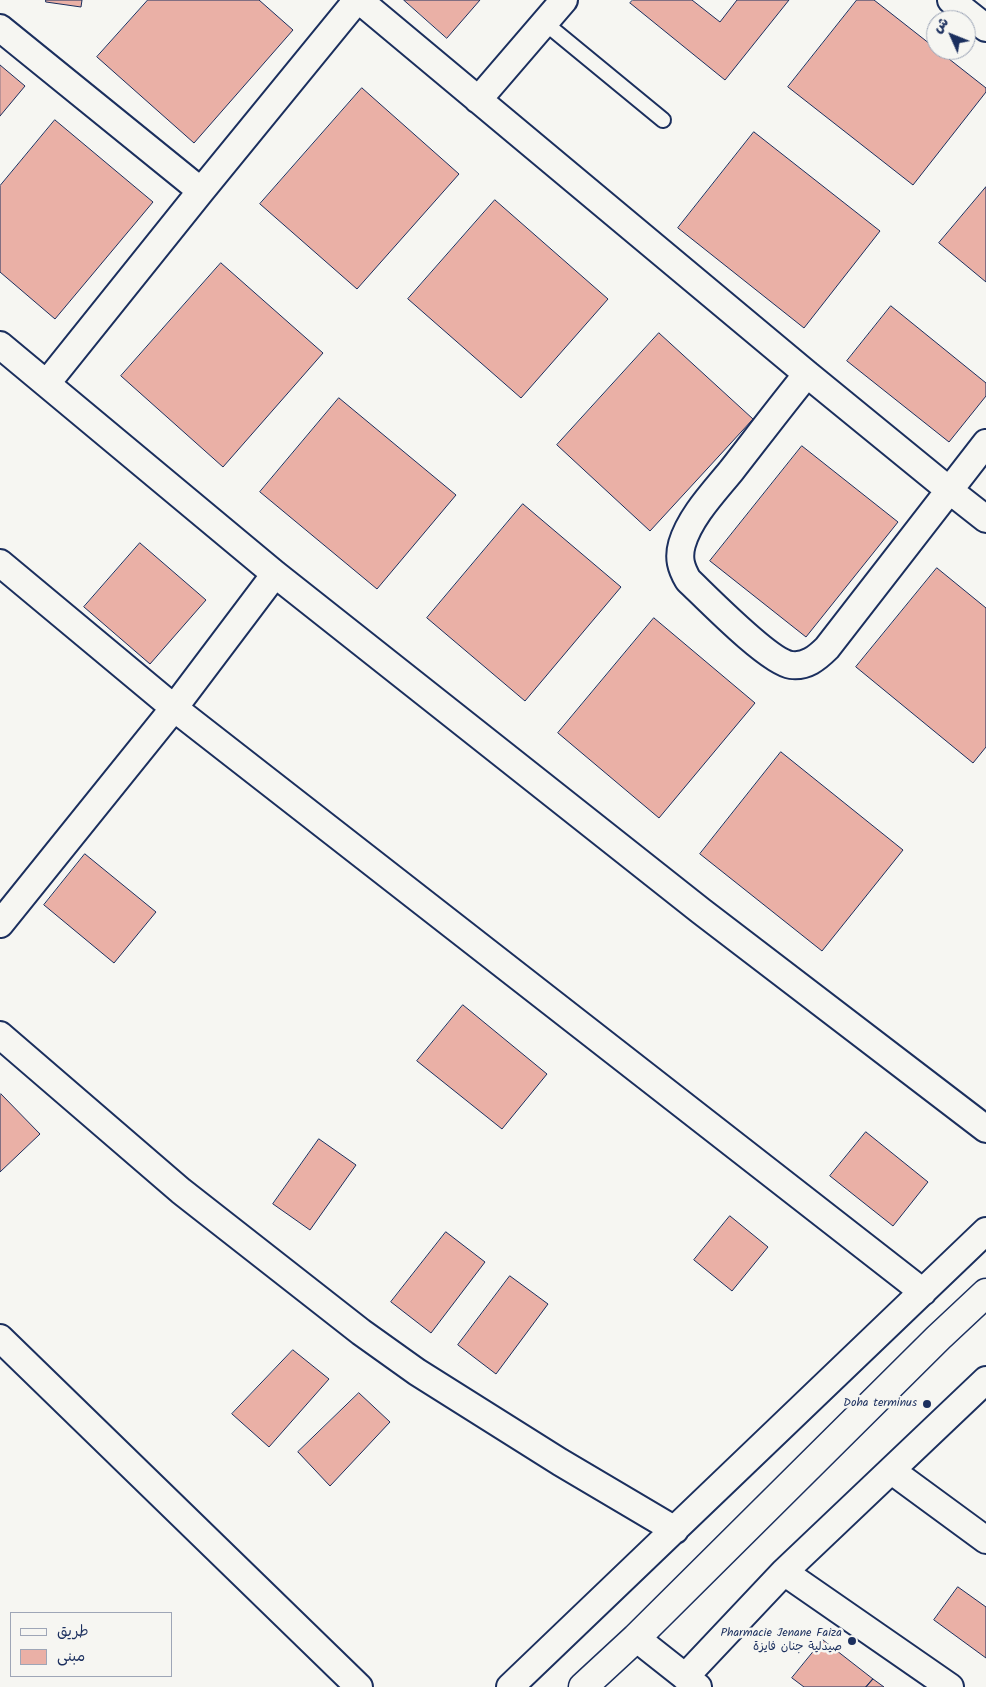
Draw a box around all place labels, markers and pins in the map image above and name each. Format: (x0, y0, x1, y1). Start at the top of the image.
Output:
place label: Doha terminus (843, 1397, 917, 1411)
marker: Doha terminus (921, 1398, 933, 1410)
place label: Pharmacie Jenane Faiza صيدلية جنان فايزة (721, 1627, 842, 1655)
marker: Pharmacie Jenane Faiza صيدلية جنان فايزة (846, 1635, 858, 1647)

